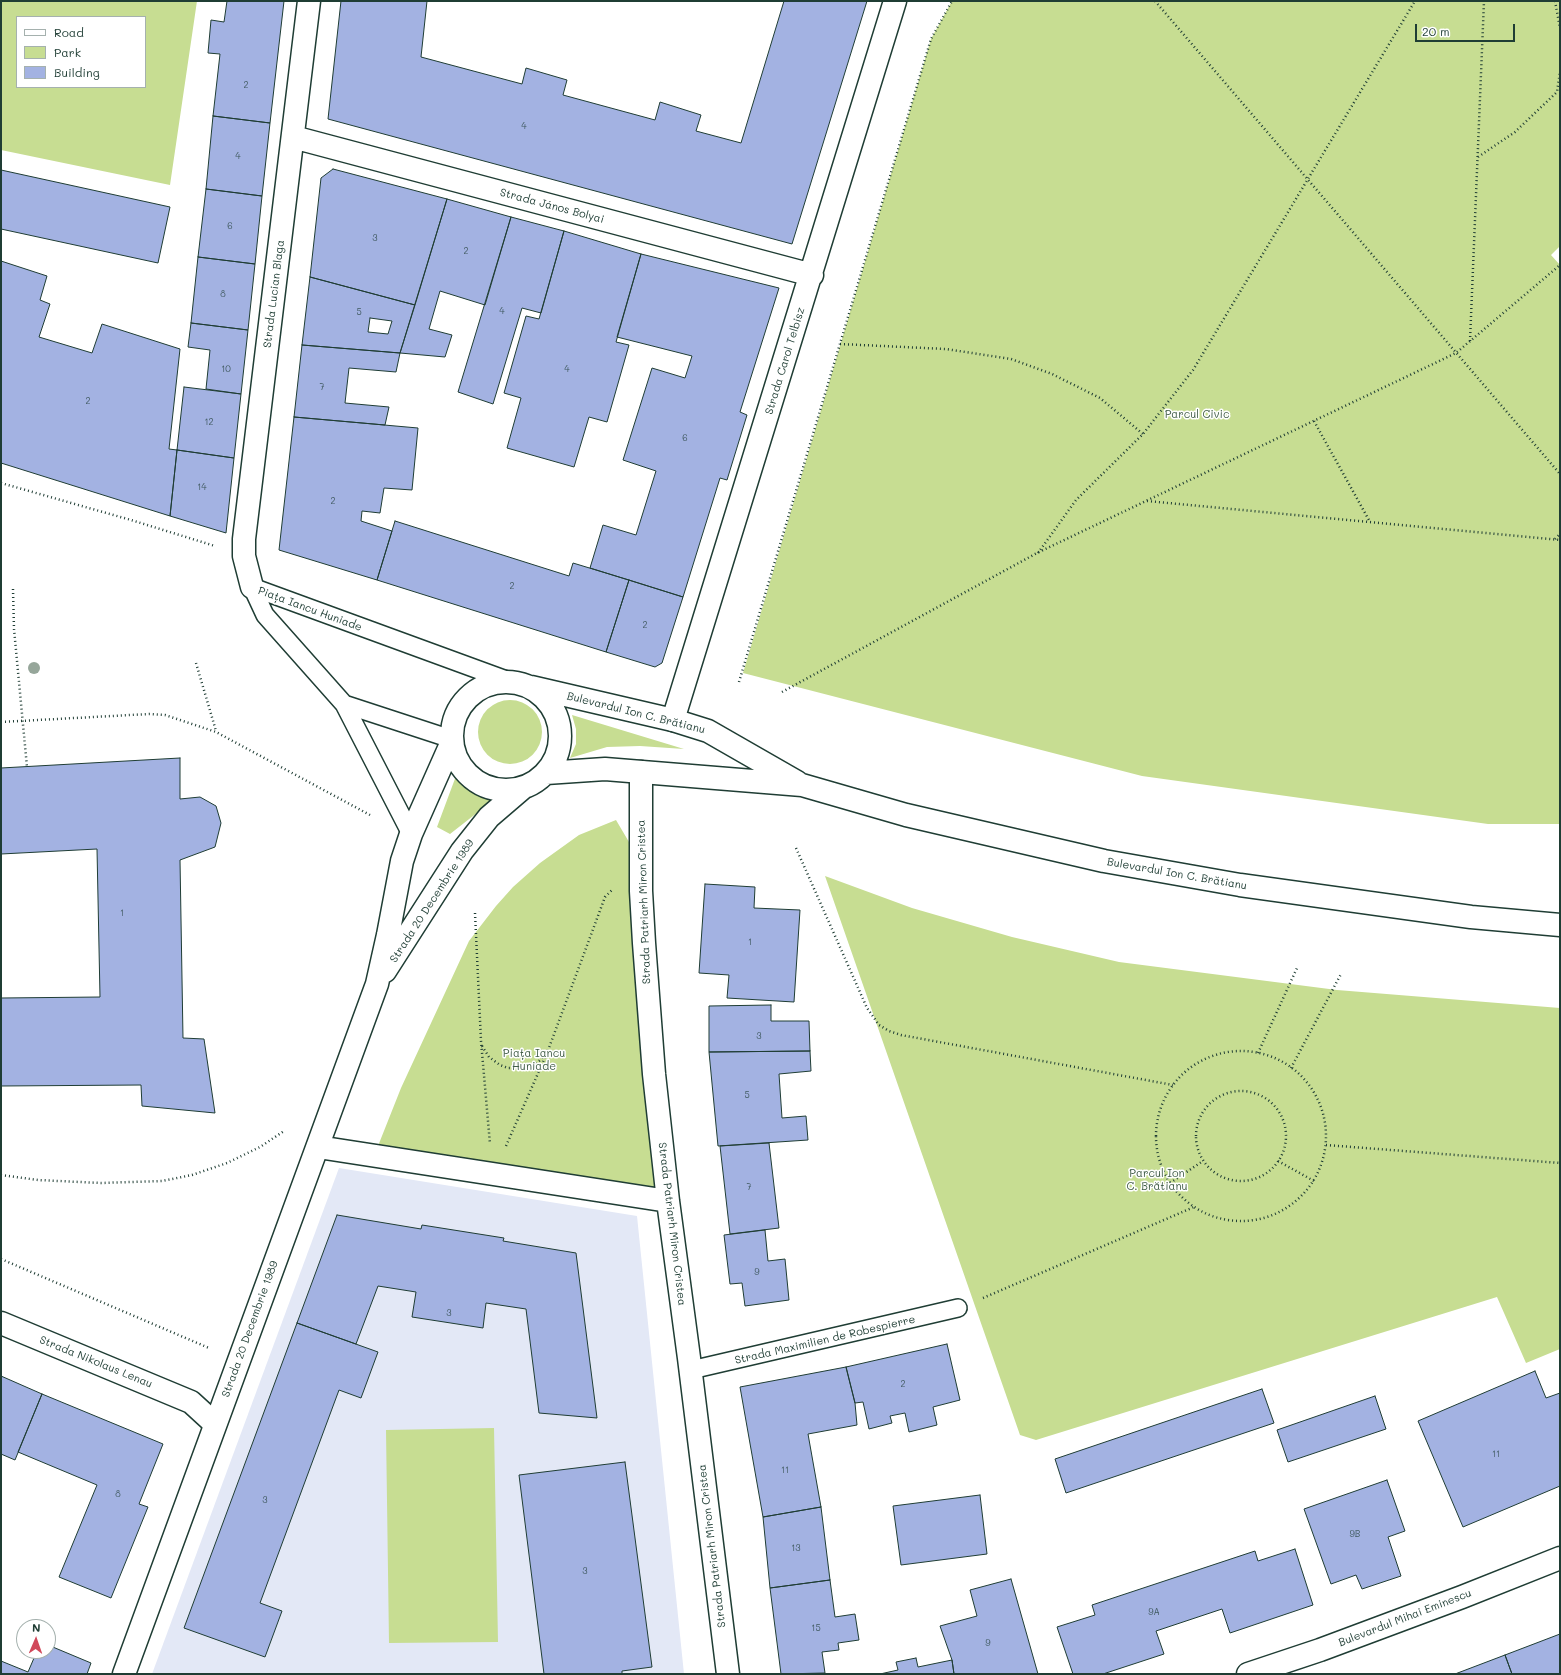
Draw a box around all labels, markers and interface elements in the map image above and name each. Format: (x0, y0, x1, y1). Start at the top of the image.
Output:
legend (16, 16, 146, 88)
scale bar (1417, 16, 1517, 42)
text: 20 m (1422, 23, 1450, 39)
text: Road (54, 24, 84, 40)
text: Park (54, 44, 81, 60)
text: Building (54, 64, 100, 80)
house number: 2 (243, 80, 249, 90)
house number: 4 (521, 121, 527, 131)
house number: 4 (235, 151, 241, 161)
street label: Strada János Bolyai (499, 186, 605, 226)
house number: 6 (227, 221, 233, 231)
house number: 3 (372, 233, 378, 243)
street label: Strada Lucian Blaga (261, 239, 287, 349)
house number: 2 (463, 246, 469, 256)
house number: 8 (220, 289, 226, 299)
house number: 4 (499, 306, 505, 316)
street label: Strada Carol Telbisz (762, 306, 808, 416)
house number: 5 (356, 307, 362, 317)
house number: 10 (221, 364, 231, 374)
house number: 4 (564, 364, 570, 374)
house number: 7 (319, 382, 325, 392)
house number: 2 (85, 396, 91, 406)
park label: Parcul Civic (1165, 408, 1229, 422)
house number: 12 (204, 417, 214, 427)
house number: 6 (682, 433, 688, 443)
house number: 14 (197, 482, 207, 492)
house number: 2 (330, 496, 336, 506)
house number: 2 (509, 581, 515, 591)
street label: Piața Iancu Huniade (256, 584, 364, 634)
house number: 2 (642, 620, 648, 630)
street label: Bulevardul Ion C. Brătianu (566, 689, 706, 737)
street label: Strada Patriarh Miron Cristea (635, 820, 653, 984)
street label: Strada 20 Decembrie 1989 (387, 837, 477, 965)
street label: Bulevardul Ion C. Brătianu (1106, 855, 1248, 893)
house number: 1 (120, 908, 124, 918)
house number: 1 (748, 937, 752, 947)
house number: 3 (756, 1031, 762, 1041)
park label: Piața Iancu Huniade (503, 1047, 565, 1073)
house number: 5 (744, 1090, 750, 1100)
street label: Strada Patriarh Miron Cristea (655, 1142, 689, 1306)
park label: Parcul Ion C. Brătianu (1126, 1167, 1188, 1193)
house number: 7 (746, 1182, 752, 1192)
street label: Strada 20 Decembrie 1989 (219, 1259, 281, 1399)
house number: 9 (754, 1267, 760, 1277)
house number: 3 (446, 1308, 452, 1318)
street label: Strada Maximilien de Robespierre (733, 1313, 917, 1367)
street label: Strada Nikolaus Lenau (38, 1333, 154, 1391)
house number: 2 (900, 1379, 906, 1389)
house number: 11 (1492, 1449, 1500, 1459)
street label: Strada Patriarh Miron Cristea (695, 1464, 729, 1628)
house number: 11 (781, 1465, 789, 1475)
house number: 8 (115, 1489, 121, 1499)
house number: 3 (262, 1495, 268, 1505)
house number: 9B (1350, 1529, 1360, 1539)
house number: 13 (791, 1543, 801, 1553)
house number: 3 (582, 1566, 588, 1576)
street label: Bulevardul Mihai Eminescu (1337, 1587, 1473, 1649)
house number: 9A (1148, 1607, 1160, 1617)
north arrow (16, 1619, 56, 1659)
text: N (32, 1620, 41, 1635)
house number: 15 (811, 1623, 821, 1633)
house number: 9 (985, 1638, 991, 1648)

